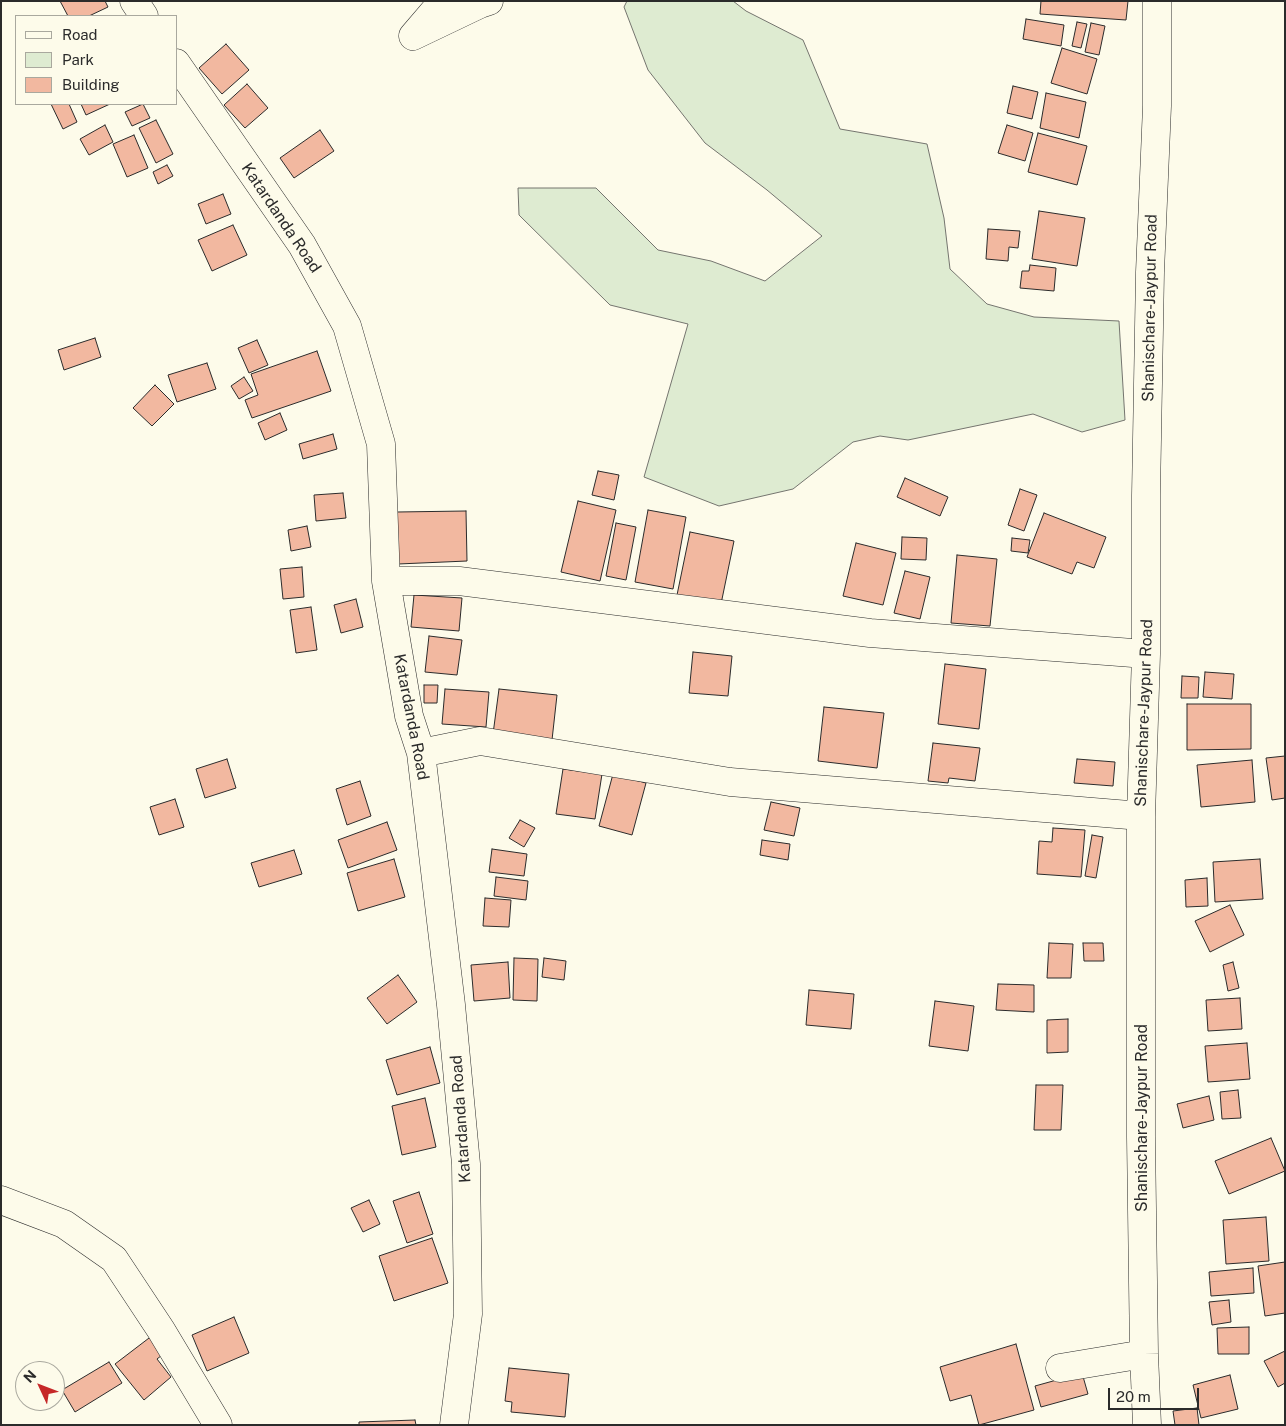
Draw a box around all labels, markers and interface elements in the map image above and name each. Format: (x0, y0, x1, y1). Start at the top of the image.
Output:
legend (15, 15, 178, 105)
text: Road (62, 26, 98, 43)
text: Park (62, 51, 94, 68)
text: Building (62, 76, 120, 93)
street label: Katardanda Road (237, 159, 325, 277)
street label: Shanischare-Jaypur Road (1139, 214, 1161, 402)
street label: Shanischare-Jaypur Road (1131, 619, 1157, 807)
street label: Katardanda Road (389, 652, 433, 782)
street label: Shanischare-Jaypur Road (1132, 1024, 1152, 1212)
street label: Katardanda Road (447, 1054, 475, 1184)
north arrow (15, 1361, 65, 1411)
text: N (20, 1367, 39, 1386)
scale bar (1111, 1378, 1202, 1410)
text: 20 m (1116, 1388, 1151, 1405)

